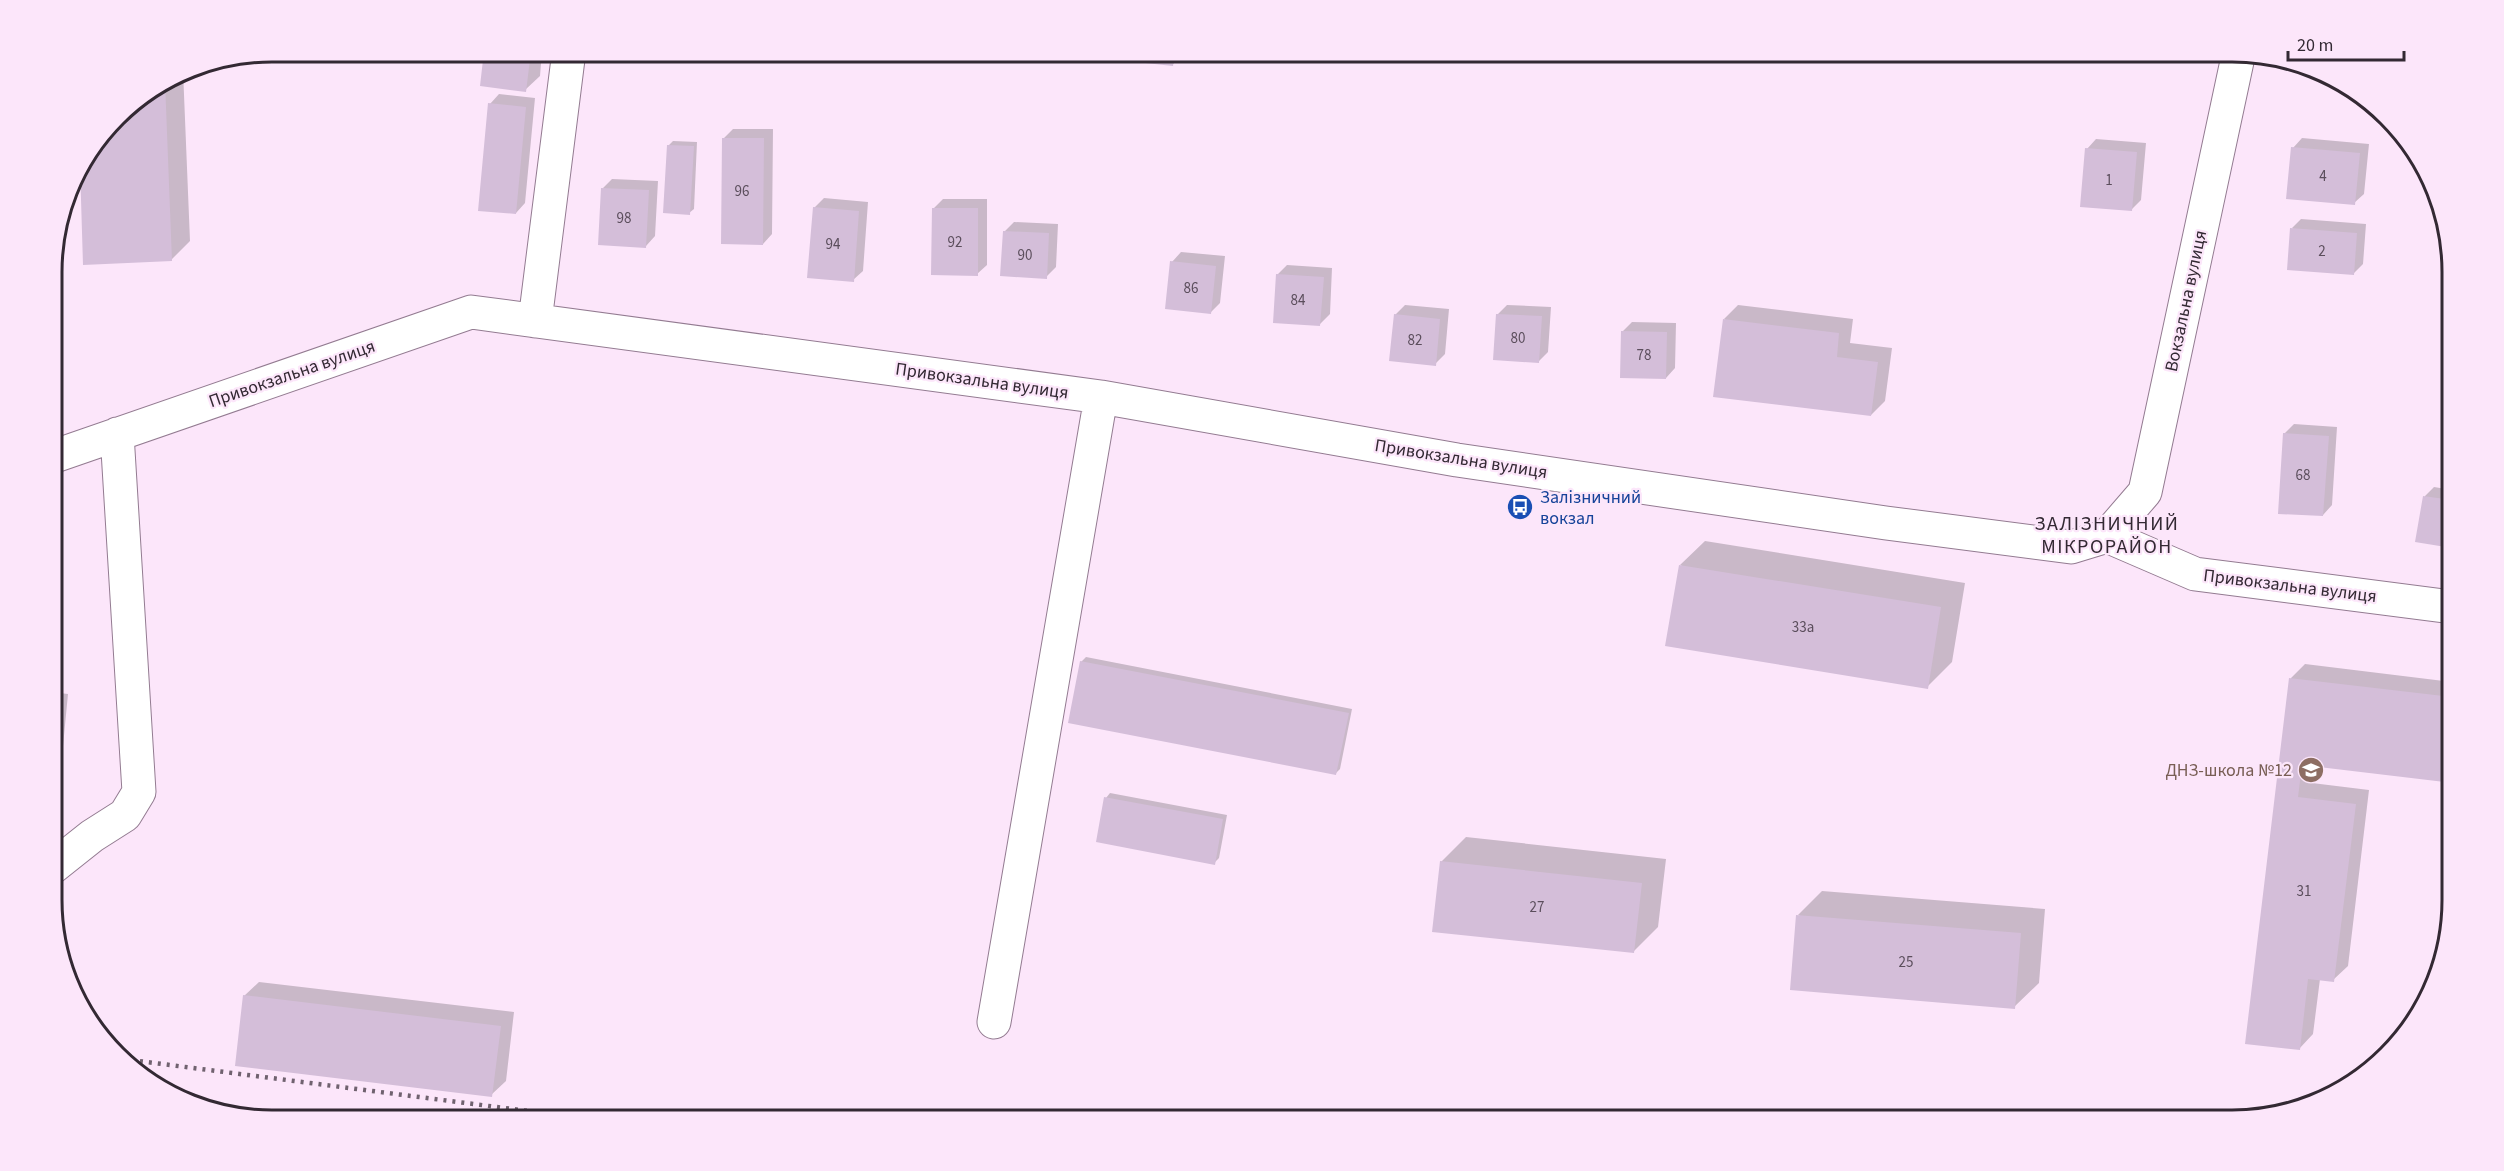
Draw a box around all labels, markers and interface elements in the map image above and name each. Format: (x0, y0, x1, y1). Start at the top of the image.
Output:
scale bar (2288, 24, 2404, 62)
text: 20 m (2297, 33, 2333, 58)
house number: 4 (2319, 166, 2327, 187)
house number: 1 (2105, 170, 2113, 191)
house number: 96 (735, 181, 749, 202)
house number: 98 (617, 208, 631, 229)
street label: Вокзальна вулиця (2159, 228, 2213, 374)
house number: 92 (948, 232, 962, 253)
house number: 94 (826, 234, 841, 255)
house number: 2 (2318, 241, 2326, 262)
house number: 90 (1018, 245, 1032, 266)
house number: 86 (1184, 278, 1198, 299)
house number: 84 (1291, 290, 1306, 311)
house number: 80 (1511, 328, 1525, 349)
house number: 82 (1408, 330, 1422, 351)
street label: Привокзальна вулиця (205, 334, 379, 414)
house number: 78 (1637, 345, 1651, 366)
street label: Привокзальна вулиця (894, 356, 1070, 406)
street label: Привокзальна вулиця (1373, 433, 1549, 485)
house number: 68 (2296, 465, 2310, 486)
place label: Залізничний вокзал (1540, 485, 1641, 531)
bus stop icon: Залізничний вокзал (1505, 492, 1535, 522)
district label: ЗАЛІЗНИЧНИЙ МІКРОРАЙОН (2035, 510, 2179, 561)
street label: Привокзальна вулиця (2202, 563, 2378, 609)
house number: 33а (1792, 617, 1814, 638)
school or university icon: ДНЗ-школа №12 (2296, 755, 2326, 785)
place label: ДНЗ-школа №12 (2165, 758, 2292, 783)
house number: 31 (2297, 881, 2311, 902)
house number: 27 (1530, 897, 1544, 918)
house number: 25 (1899, 952, 1913, 973)

